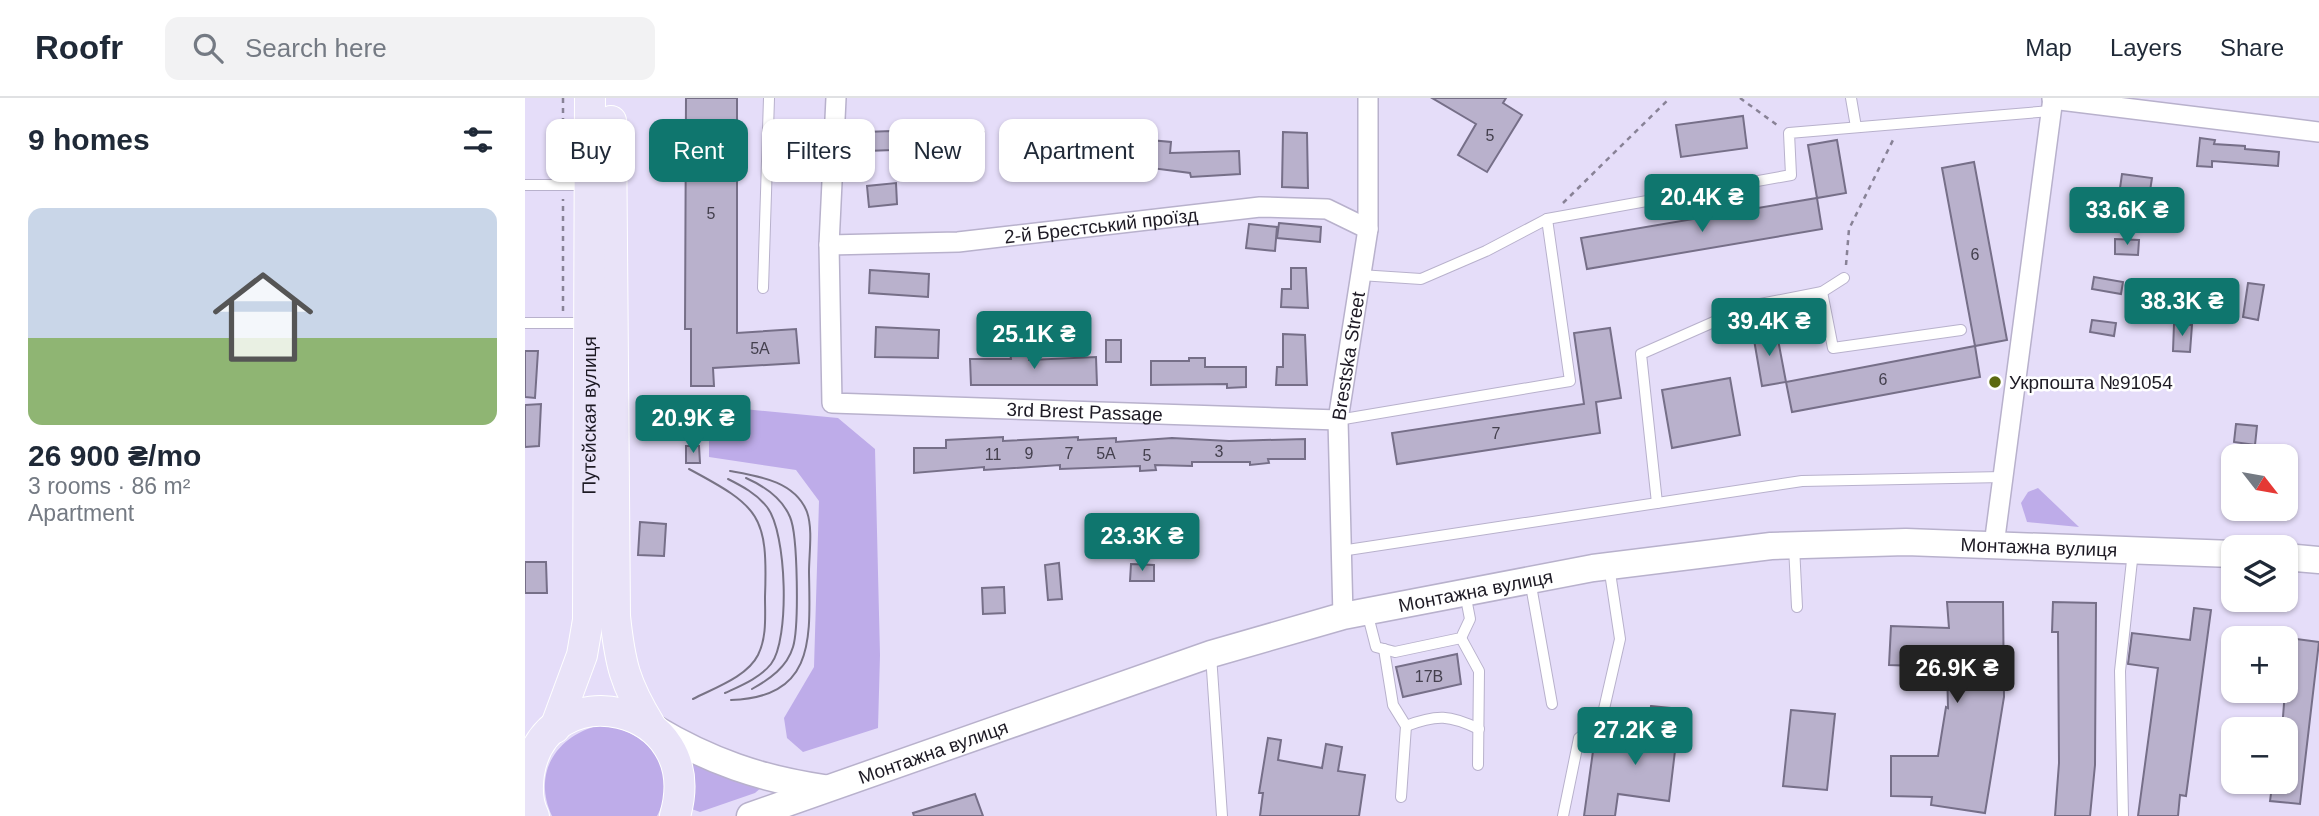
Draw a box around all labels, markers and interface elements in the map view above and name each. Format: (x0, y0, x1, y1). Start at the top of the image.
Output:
search box (165, 17, 655, 80)
text: Roofr (35, 29, 123, 66)
icon: search (189, 29, 227, 67)
text: Search here (245, 33, 387, 63)
text: Map (2025, 34, 2072, 61)
text: Layers (2110, 34, 2182, 61)
text: Share (2220, 34, 2284, 61)
chip: Buy (546, 119, 635, 182)
chip: Rent (649, 119, 748, 182)
chip: Filters (762, 119, 875, 182)
chip: New (889, 119, 985, 182)
chip: Apartment (999, 119, 1158, 182)
icon: filters (459, 121, 497, 159)
text: 9 homes (28, 123, 150, 156)
house number: 5 (1486, 127, 1495, 144)
pin: 20.4K ₴ (1637, 174, 1767, 234)
text: 20.4K ₴ (1660, 184, 1744, 210)
pin: 33.6K ₴ (2062, 188, 2192, 247)
text: 33.6K ₴ (2085, 197, 2169, 223)
street label: 2-й Брестський проїзд (1003, 204, 1199, 248)
house number: 5 (707, 205, 716, 222)
house number: 6 (1971, 246, 1980, 263)
icon: home (200, 254, 326, 380)
pin: 38.3K ₴ (2117, 278, 2247, 338)
text: 38.3K ₴ (2140, 288, 2224, 314)
street label: Brestska Street (1328, 289, 1369, 422)
pin: 39.4K ₴ (1704, 299, 1834, 358)
text: 39.4K ₴ (1727, 308, 1811, 334)
pin: 25.1K ₴ (969, 312, 1099, 371)
text: 25.1K ₴ (992, 321, 1076, 347)
street label: Путєйская вулиця (578, 336, 600, 495)
house number: 5А (750, 340, 770, 357)
house number: 6 (1879, 371, 1888, 388)
place label: Укрпошта №91054 (2009, 372, 2173, 393)
marker: Укрпошта №91054 (1987, 374, 2003, 390)
pin: 20.9K ₴ (628, 396, 758, 455)
street label: 3rd Brest Passage (1006, 399, 1163, 425)
text: 20.9K ₴ (651, 405, 735, 431)
house number: 7 (1492, 425, 1501, 442)
text: 26 900 ₴/mo (28, 439, 201, 472)
house number: 3 (1215, 443, 1224, 460)
north arrow (2221, 444, 2298, 522)
map controls (2221, 444, 2298, 794)
house number: 9 (1025, 445, 1034, 462)
house number: 7 (1065, 445, 1074, 462)
house number: 5А (1096, 445, 1116, 462)
house number: 11 (985, 446, 1001, 463)
house number: 5 (1143, 447, 1152, 464)
text: 3 rooms · 86 m² (28, 473, 190, 499)
text: Apartment (28, 500, 134, 526)
pin: 23.3K ₴ (1077, 514, 1207, 573)
text: 23.3K ₴ (1100, 523, 1184, 549)
street label: Монтажна вулиця (1960, 534, 2118, 561)
button: layers (2221, 535, 2298, 612)
street label: Монтажна вулиця (1397, 566, 1555, 616)
button: + (2221, 626, 2298, 703)
pin: 26.9K ₴ (1892, 646, 2022, 705)
text: 26.9K ₴ (1915, 655, 1999, 681)
house number: 17В (1415, 668, 1443, 685)
pin: 27.2K ₴ (1570, 708, 1700, 767)
street label: Монтажна вулиця (856, 716, 1011, 788)
text: 27.2K ₴ (1593, 717, 1677, 743)
button: − (2221, 717, 2298, 794)

